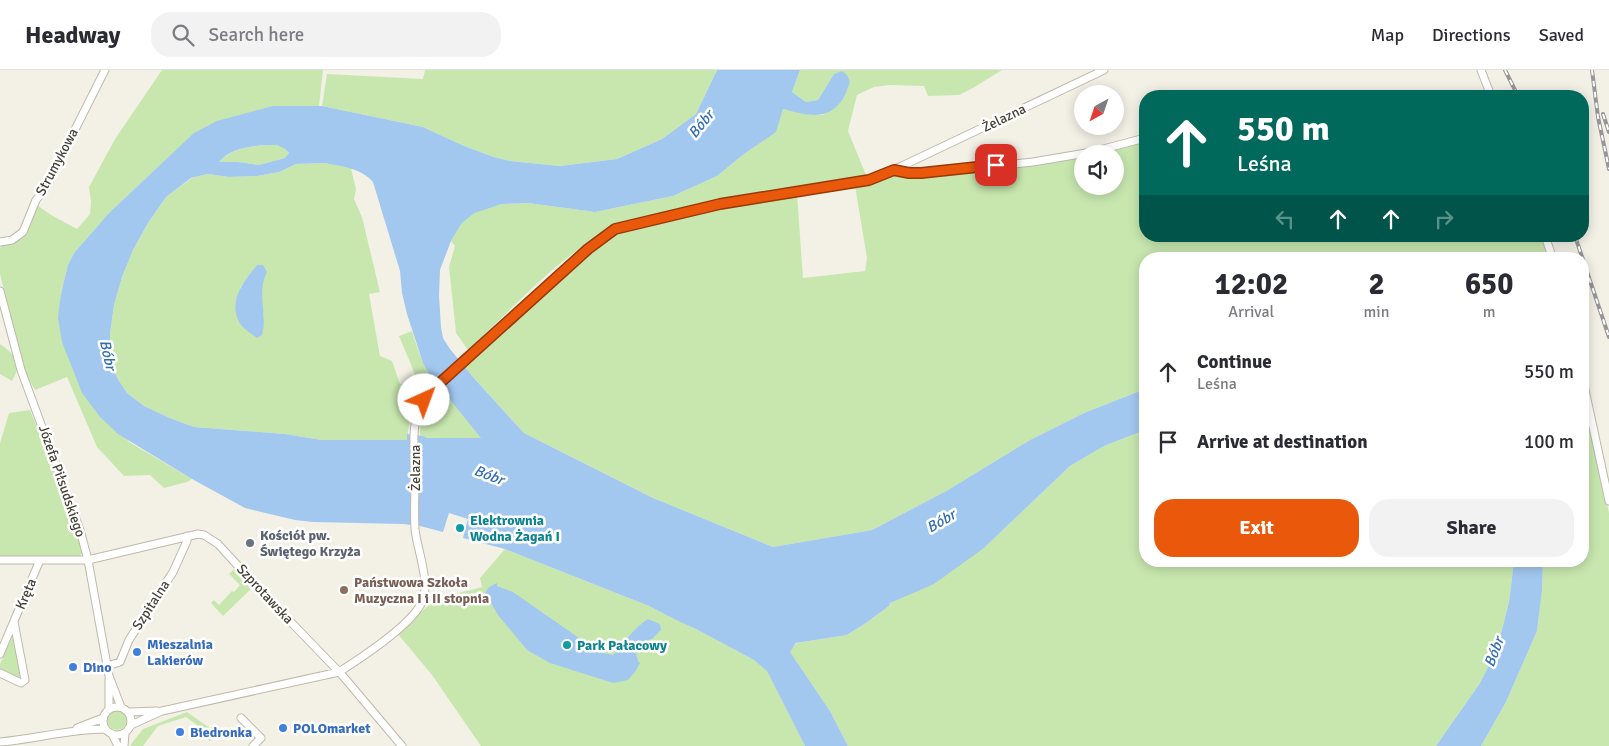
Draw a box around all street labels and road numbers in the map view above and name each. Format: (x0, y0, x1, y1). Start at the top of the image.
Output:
street label: Żelazna (979, 100, 1029, 136)
street label: Strumykowa (32, 125, 82, 199)
street label: Józefa Piłsudskiego (35, 423, 89, 539)
street label: Żelazna (407, 445, 424, 491)
street label: Szprotawska (233, 561, 297, 627)
street label: Kręta (12, 576, 40, 612)
street label: Szpitalna (129, 577, 173, 633)

